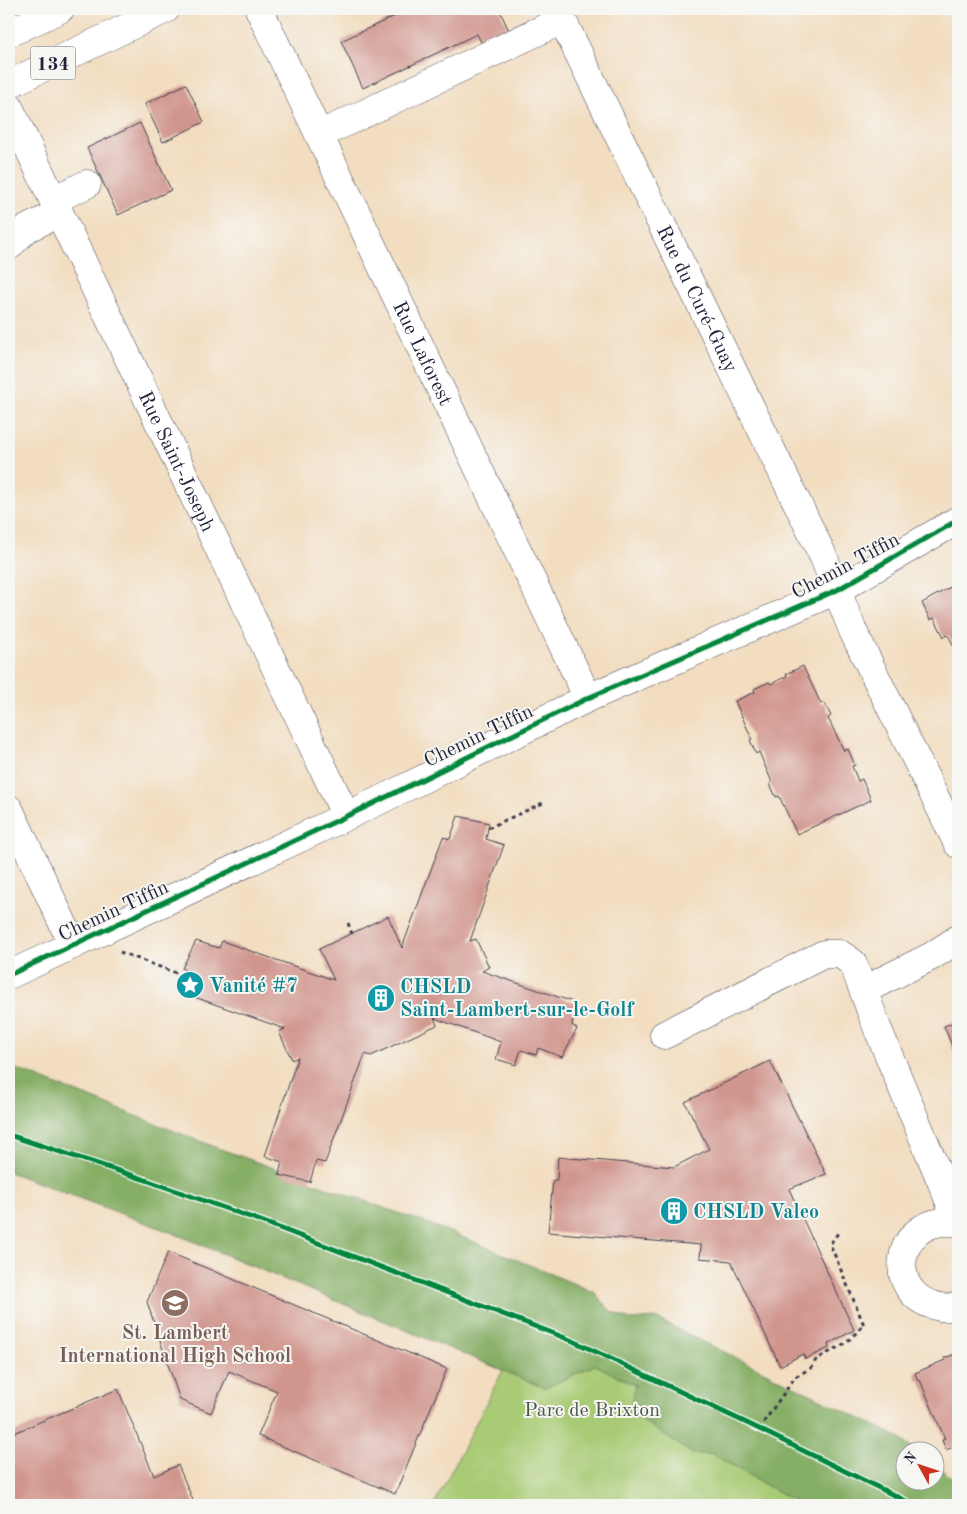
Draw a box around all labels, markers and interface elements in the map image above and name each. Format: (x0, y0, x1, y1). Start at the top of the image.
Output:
road number: 134 (30, 46, 76, 80)
street label: Rue du Curé-Guay (652, 223, 740, 376)
street label: Rue Laforest (388, 298, 455, 409)
street label: Rue Saint-Joseph (134, 389, 217, 535)
street label: Chemin Tiffin (789, 530, 903, 603)
street label: Chemin Tiffin (421, 702, 537, 772)
street label: Chemin Tiffin (56, 878, 172, 946)
place icon: Vanité #7 (175, 970, 205, 1000)
place label: Vanité #7 (209, 977, 298, 997)
place label: CHSLD Saint-Lambert-sur-le-Golf (400, 978, 636, 1021)
building icon: CHSLD Saint-Lambert-sur-le-Golf (366, 983, 396, 1013)
building icon: CHSLD Valeo (659, 1196, 689, 1226)
place label: CHSLD Valeo (693, 1203, 819, 1223)
school or university icon: St. Lambert International High School (160, 1288, 190, 1318)
place label: St. Lambert International High School (59, 1324, 291, 1367)
park label: Parc de Brixton (524, 1401, 660, 1421)
north arrow (894, 1442, 944, 1492)
text: N (902, 1449, 920, 1467)

